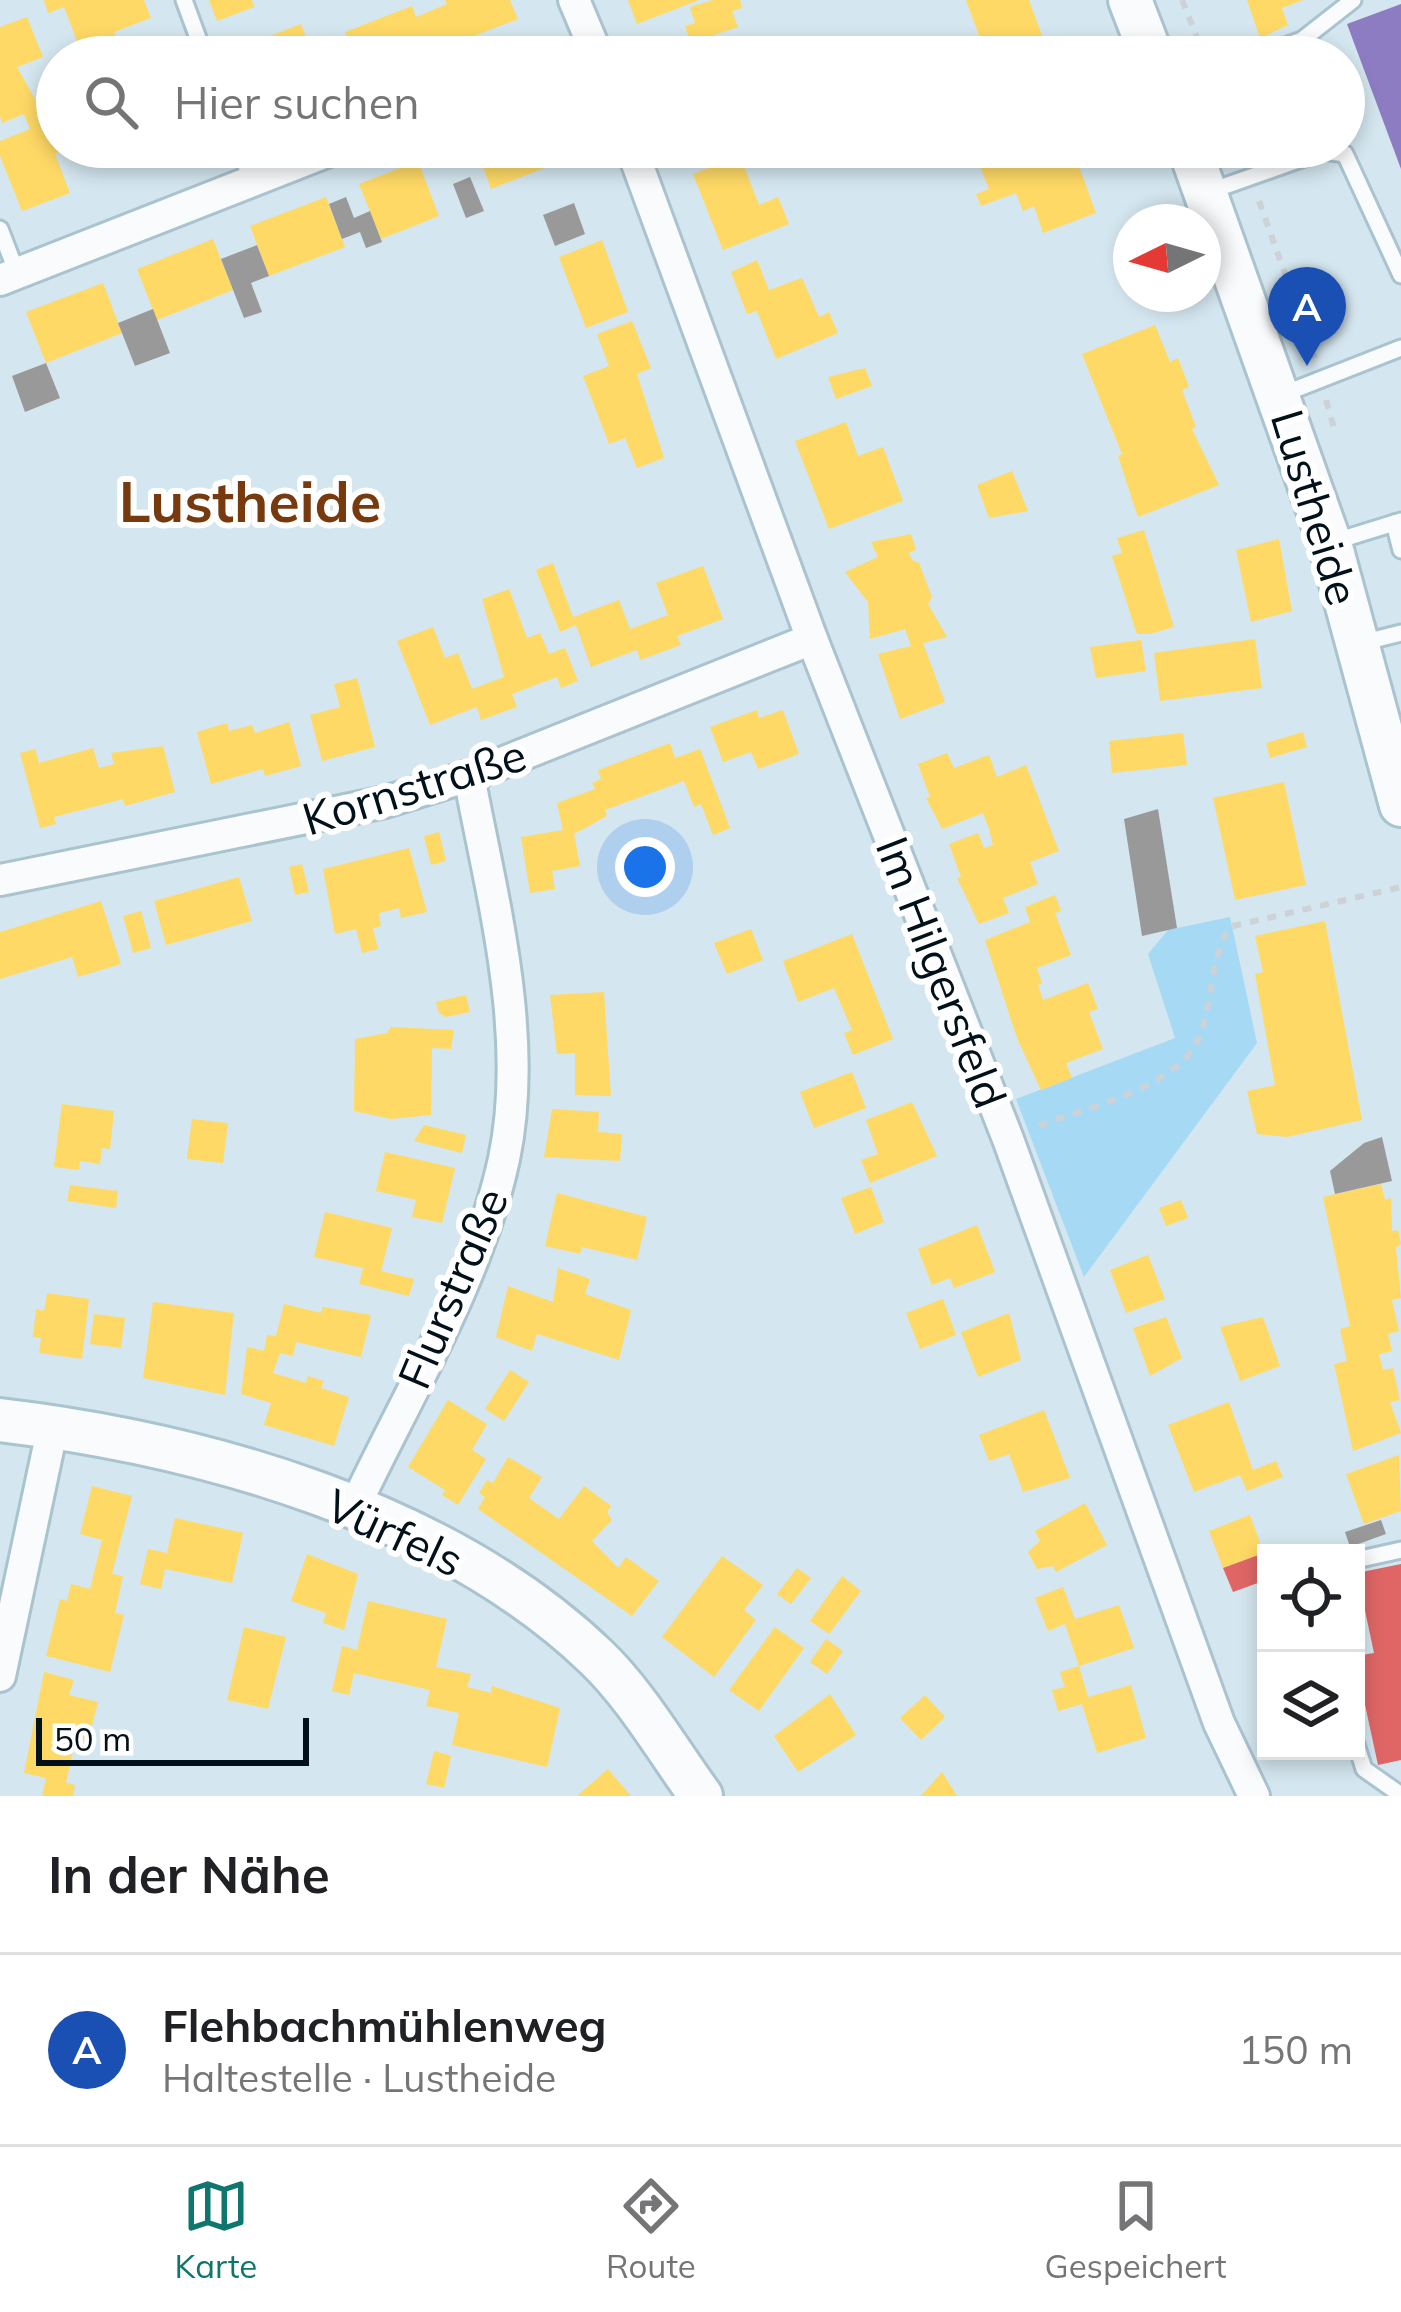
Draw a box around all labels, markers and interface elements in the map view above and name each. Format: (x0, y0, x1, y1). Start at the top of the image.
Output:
search box (36, 36, 1365, 168)
icon: search (78, 69, 144, 135)
text: Hier suchen (174, 74, 420, 130)
north arrow (1113, 204, 1221, 312)
pin: A (1268, 267, 1346, 366)
street label: Lustheide (1260, 403, 1372, 611)
district label: Lustheide (119, 465, 381, 536)
street label: Kornstraße (296, 726, 532, 846)
street label: Im Hilgersfeld (865, 829, 1019, 1115)
your location (615, 837, 675, 897)
street label: Flurstraße (385, 1179, 519, 1397)
street label: Vürfels (318, 1476, 472, 1588)
map controls (1257, 1544, 1365, 1760)
button: locate (1257, 1544, 1365, 1652)
button: layers (1257, 1652, 1365, 1760)
scale bar (36, 1712, 309, 1765)
text: 50 m (54, 1718, 131, 1759)
text: In der Nähe (48, 1842, 330, 1906)
text: Flehbachmühlenweg (162, 1997, 607, 2053)
text: A (72, 2025, 102, 2074)
text: 150 m (1238, 2025, 1353, 2074)
text: Haltestelle · Lustheide (162, 2053, 556, 2102)
tab: Karte (174, 2173, 257, 2286)
tab: Route (606, 2173, 696, 2286)
tab: Gespeichert (1045, 2173, 1227, 2286)

